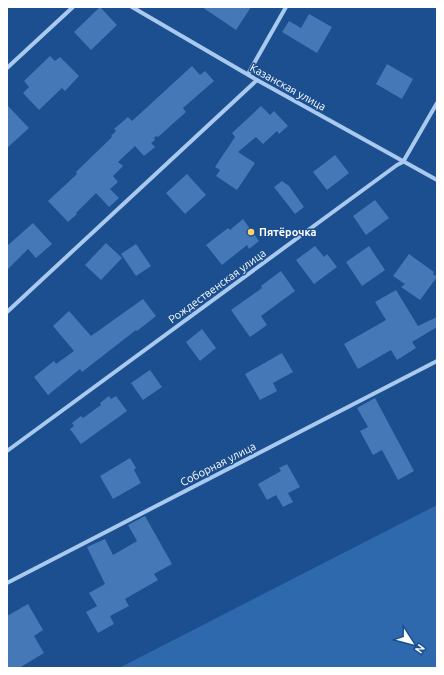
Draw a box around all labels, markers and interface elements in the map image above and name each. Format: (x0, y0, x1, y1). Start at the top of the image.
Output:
street label: Казанская улица (248, 61, 328, 113)
place label: Пятёрочка (259, 226, 317, 238)
marker: Пятёрочка (246, 227, 256, 237)
street label: Рождественская улица (166, 247, 268, 325)
street label: Соборная улица (178, 440, 258, 488)
north arrow (392, 623, 432, 663)
text: N (413, 642, 427, 656)

